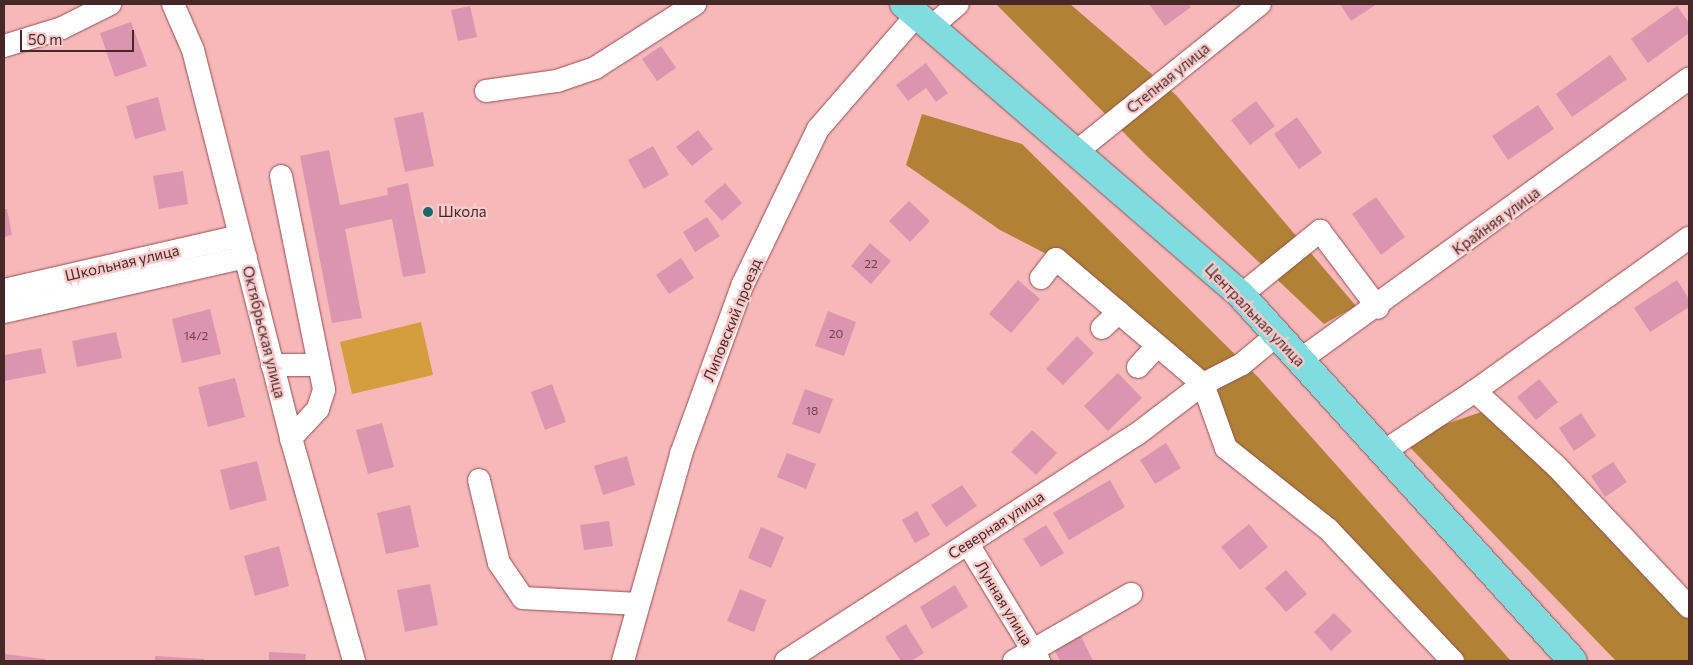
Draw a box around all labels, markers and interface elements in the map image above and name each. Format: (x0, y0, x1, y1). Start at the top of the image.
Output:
scale bar (22, 20, 136, 52)
text: 50 m (28, 30, 62, 48)
street label: Степная улица (1123, 39, 1213, 117)
street label: Крайняя улица (1449, 183, 1543, 259)
place label: Школа (438, 203, 487, 221)
marker: Школа (422, 206, 434, 218)
street label: Школьная улица (63, 241, 181, 285)
street label: Липовский проезд (699, 256, 765, 384)
house number: 22 (864, 257, 878, 271)
street label: Центральная улица (1201, 260, 1309, 370)
street label: Октябрьская улица (239, 264, 289, 400)
house number: 20 (829, 327, 843, 341)
house number: 14/2 (184, 329, 208, 343)
house number: 18 (806, 404, 818, 418)
street label: Северная улица (945, 487, 1047, 563)
street label: Лунная улица (972, 557, 1036, 649)

